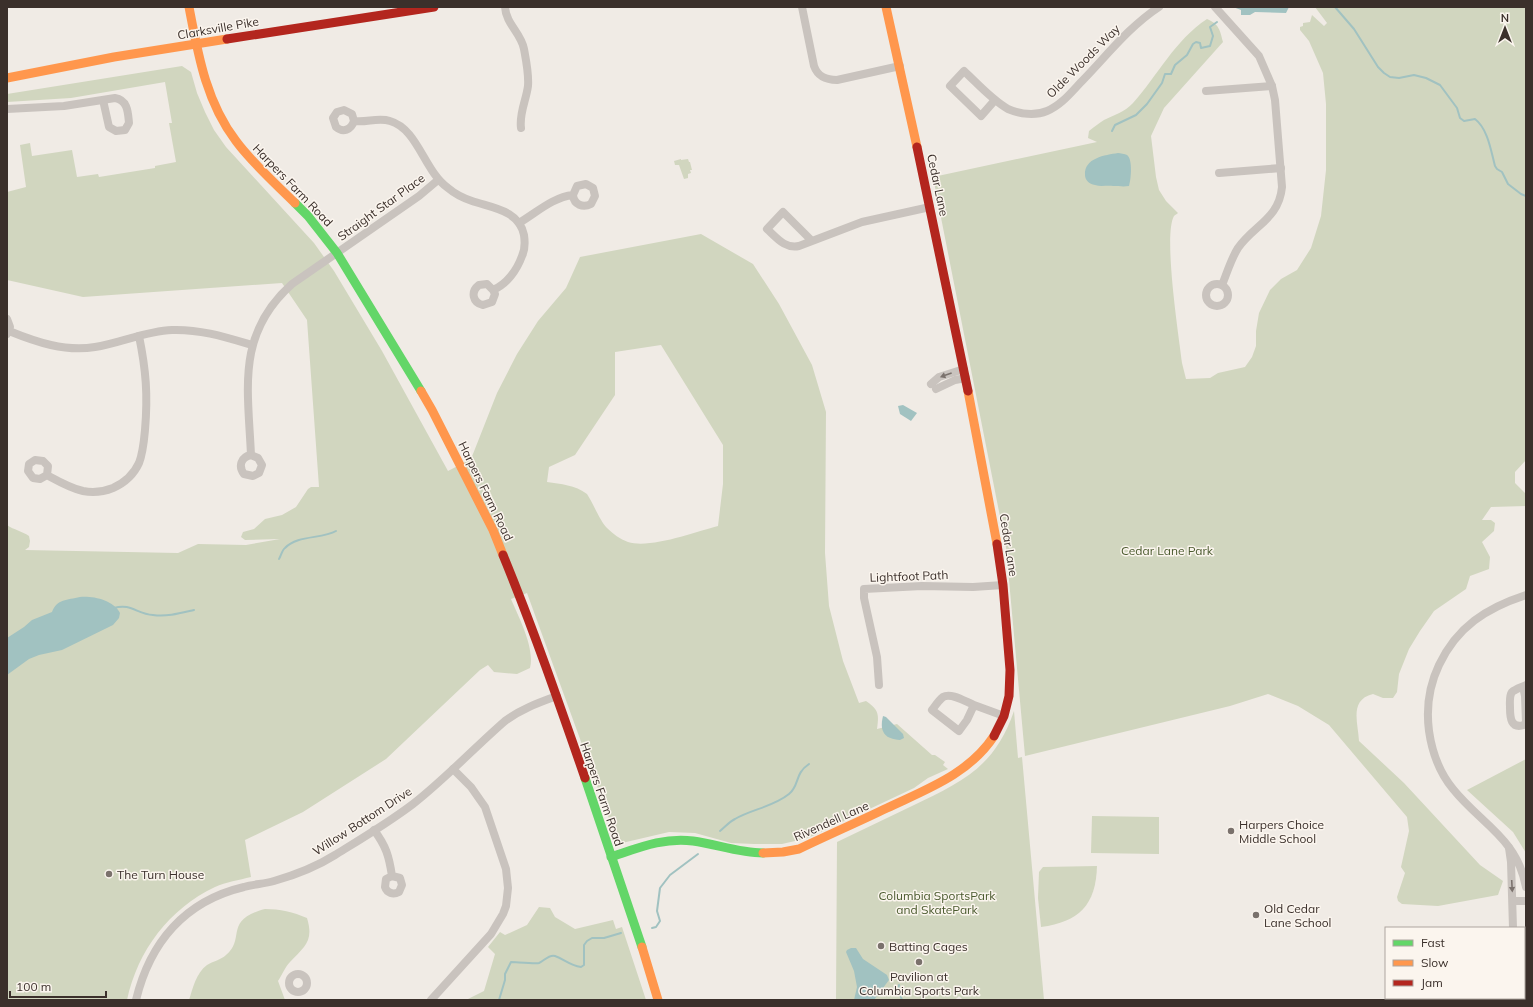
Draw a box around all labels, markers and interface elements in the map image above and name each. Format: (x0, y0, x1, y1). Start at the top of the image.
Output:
north arrow (1485, 8, 1525, 48)
text: N (1501, 11, 1509, 25)
street label: Clarksville Pike (176, 13, 260, 43)
street label: Olde Woods Way (1043, 21, 1123, 101)
street label: Harpers Farm Road (250, 141, 336, 229)
street label: Cedar Lane (924, 152, 952, 218)
street label: Straight Star Place (334, 170, 428, 244)
one-way arrow (940, 372, 952, 378)
street label: Harpers Farm Road (455, 439, 517, 543)
street label: Cedar Lane (997, 512, 1021, 578)
park label: Cedar Lane Park (1121, 543, 1214, 558)
street label: Lightfoot Path (869, 567, 949, 585)
street label: Harpers Farm Road (577, 740, 627, 848)
street label: Willow Bottom Drive (310, 783, 414, 859)
street label: Rivendell Lane (791, 798, 871, 844)
place label: Harpers Choice Middle School (1239, 817, 1324, 846)
marker: Harpers Choice Middle School (1226, 826, 1236, 836)
place label: The Turn House (117, 867, 204, 882)
marker: The Turn House (104, 869, 114, 879)
one-way arrow (1509, 880, 1516, 892)
park label: Columbia SportsPark and SkatePark (879, 888, 996, 917)
place label: Old Cedar Lane School (1264, 901, 1331, 930)
marker: Old Cedar Lane School (1251, 910, 1261, 920)
legend (1385, 927, 1525, 999)
text: Fast (1421, 935, 1445, 950)
place label: Batting Cages (889, 939, 968, 954)
marker: Batting Cages (876, 941, 886, 951)
text: Slow (1421, 955, 1449, 970)
marker: Pavilion at Columbia Sports Park (914, 957, 924, 967)
place label: Pavilion at Columbia Sports Park (859, 969, 980, 998)
scale bar (10, 973, 106, 999)
text: Jam (1421, 975, 1443, 990)
text: 100 m (16, 979, 51, 994)

